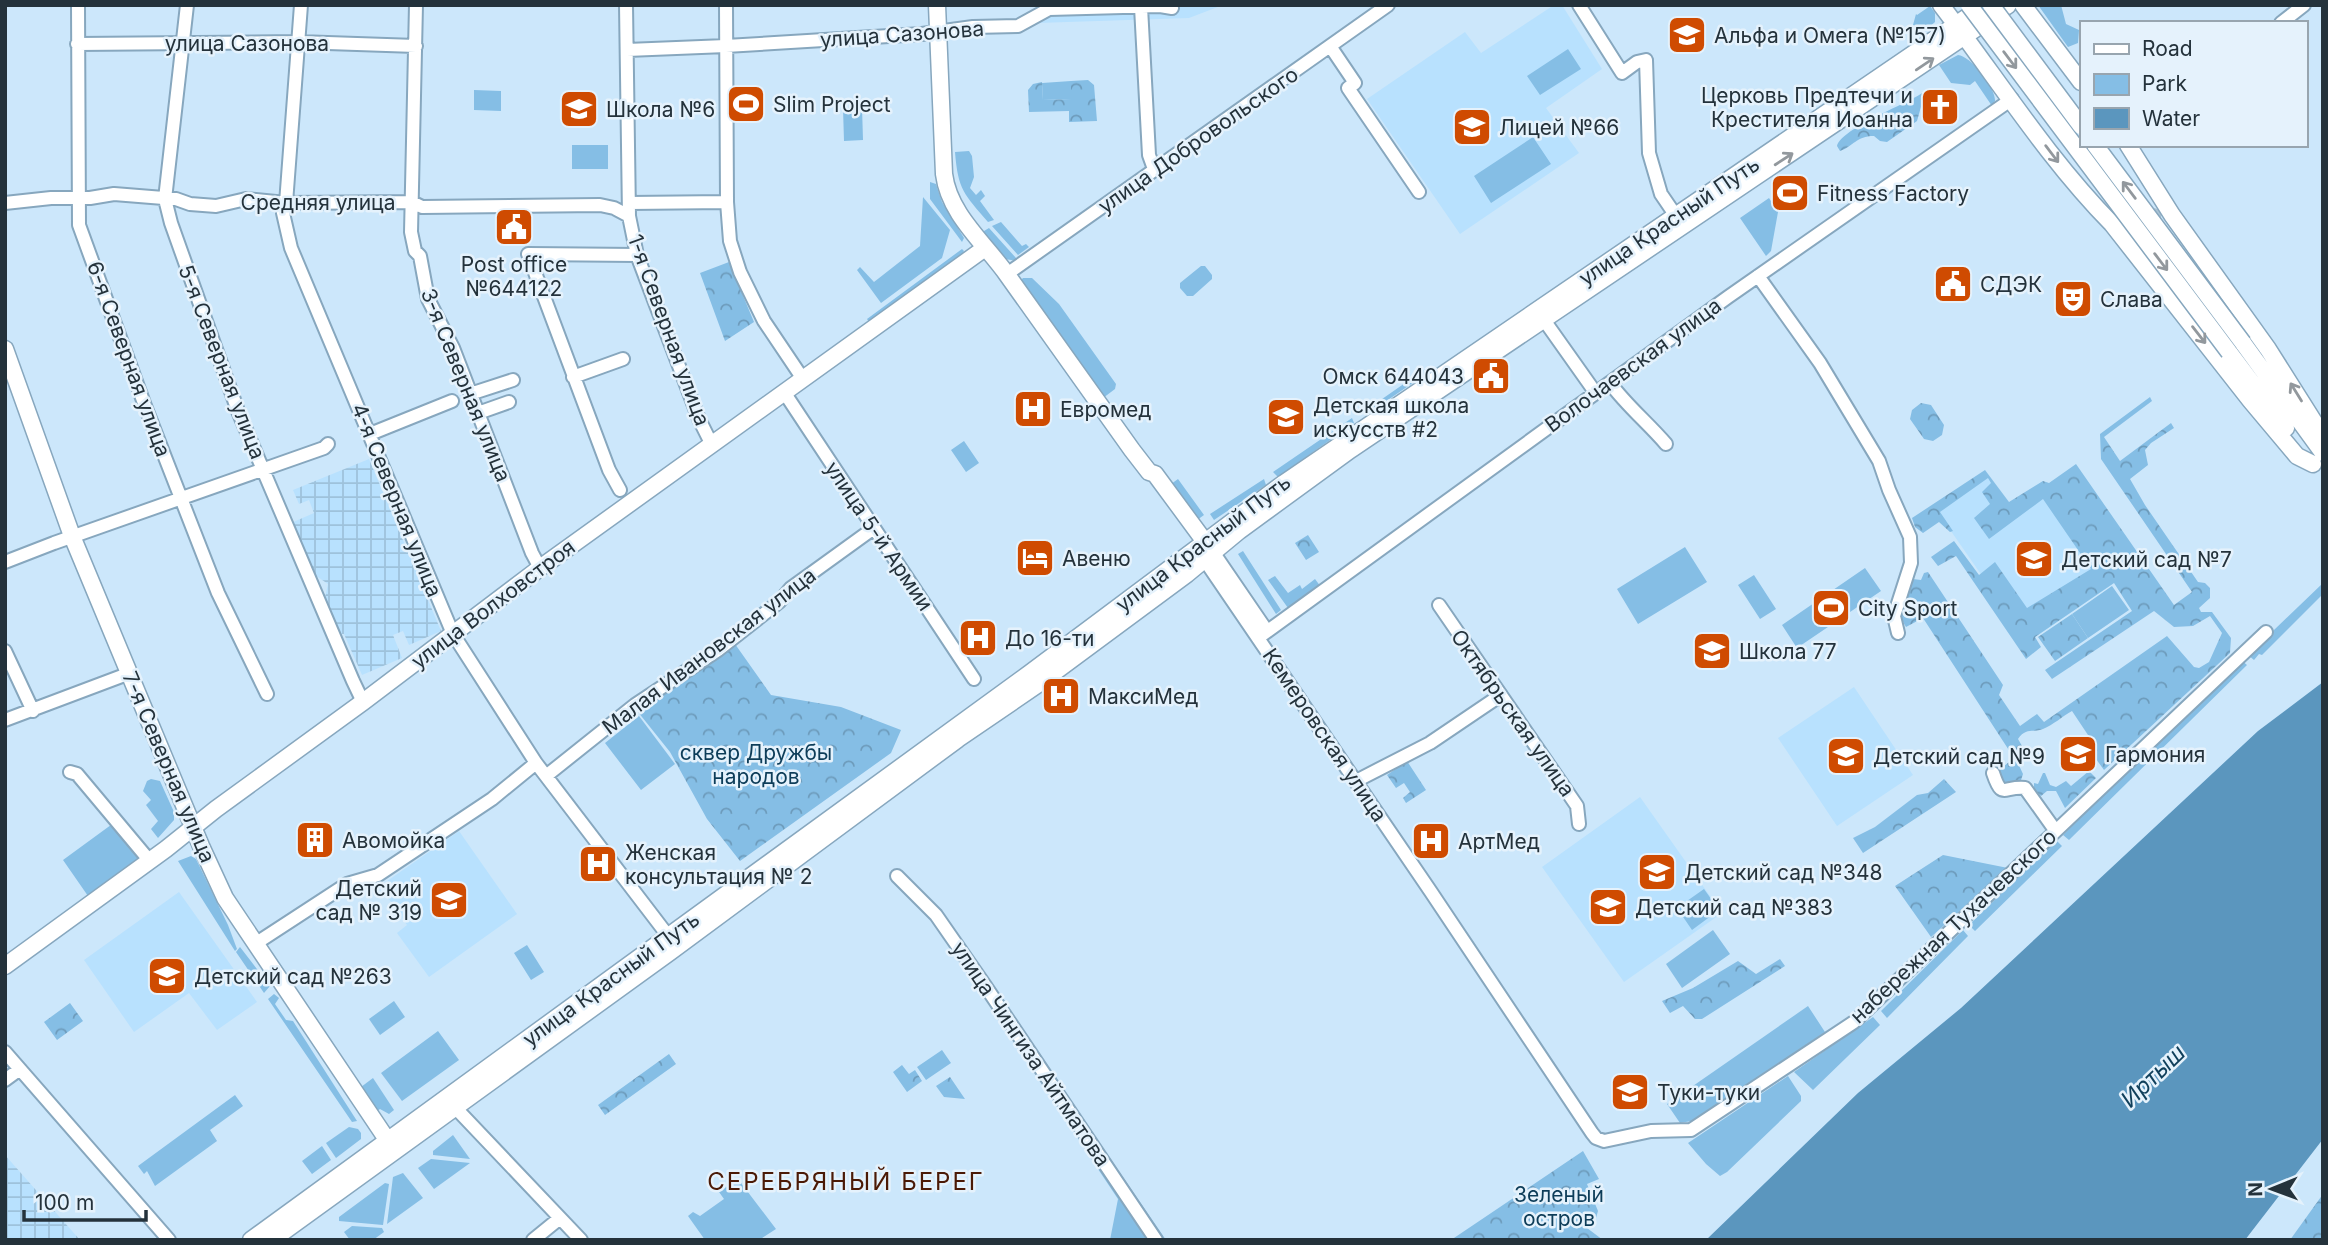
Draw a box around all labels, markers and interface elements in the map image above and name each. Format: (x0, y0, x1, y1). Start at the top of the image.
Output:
school or university icon: Альфа и Омега (№157) (1666, 14, 1708, 56)
street label: улица Сазонова (819, 16, 985, 52)
legend (2080, 21, 2307, 147)
place label: Альфа и Омега (№157) (1714, 23, 1946, 48)
street label: улица Сазонова (165, 31, 329, 56)
text: Road (2142, 36, 2193, 61)
one-way arrow (2003, 50, 2017, 69)
one-way arrow (1915, 56, 1934, 71)
street label: улица Добровольского (1093, 61, 1303, 219)
text: Park (2142, 71, 2187, 96)
sports icon: Slim Project (725, 83, 767, 125)
place label: Церковь Предтечи и Крестителя Иоанна (1701, 83, 1913, 132)
church icon: Церковь Предтечи и Крестителя Иоанна (1919, 86, 1961, 128)
school or university icon: Школа №6 (558, 88, 600, 130)
place label: Slim Project (773, 92, 891, 117)
place label: Школа №6 (606, 97, 715, 122)
school or university icon: Лицей №66 (1451, 106, 1493, 148)
text: Water (2142, 106, 2200, 131)
place label: Лицей №66 (1499, 115, 1619, 140)
one-way arrow (2045, 144, 2060, 163)
street label: улица Красный Путь (1574, 151, 1764, 291)
one-way arrow (1773, 152, 1793, 166)
sports icon: Fitness Factory (1769, 172, 1811, 214)
place label: Fitness Factory (1817, 181, 1969, 206)
one-way arrow (2122, 181, 2136, 200)
street label: Средняя улица (241, 190, 395, 215)
public building icon: Post office №644122 (493, 206, 535, 248)
street label: 1-я Северная улица (623, 231, 715, 429)
place label: Post office №644122 (461, 252, 567, 301)
one-way arrow (2153, 252, 2168, 271)
street label: 6-я Северная улица (82, 258, 176, 460)
street label: 5-я Северная улица (173, 261, 271, 463)
public building icon: СДЭК (1932, 263, 1974, 305)
place label: СДЭК (1980, 272, 2042, 297)
theatre icon: Слава (2052, 278, 2094, 320)
street label: 3-я Северная улица (416, 285, 516, 485)
place label: Слава (2100, 287, 2163, 312)
street label: Волочаевская улица (1540, 293, 1726, 437)
one-way arrow (2191, 326, 2206, 344)
public building icon: Омск 644043 (1470, 355, 1512, 397)
place label: Омск 644043 (1323, 364, 1464, 389)
one-way arrow (2288, 383, 2302, 403)
hospital icon: Евромед (1012, 388, 1054, 430)
place label: Детская школа искусств #2 (1313, 393, 1469, 442)
school or university icon: Детская школа искусств #2 (1265, 396, 1307, 438)
place label: Евромед (1060, 397, 1152, 422)
street label: 4-я Северная улица (347, 399, 447, 601)
street label: улица 5-й Армии (820, 457, 938, 615)
street label: улица Красный Путь (1111, 469, 1295, 617)
street label: улица Волховстроя (406, 534, 580, 674)
hotel icon: Авеню (1014, 537, 1056, 579)
school or university icon: Детский сад №7 (2013, 538, 2055, 580)
place label: Авеню (1062, 546, 1131, 571)
place label: Детский сад №7 (2061, 547, 2232, 572)
street label: Малая Ивановская улица (597, 563, 821, 739)
sports icon: City Sport (1810, 587, 1852, 629)
place label: City Sport (1858, 596, 1958, 621)
hospital icon: До 16-ти (957, 617, 999, 659)
street label: Октябрьская улица (1446, 625, 1580, 801)
place label: До 16-ти (1005, 626, 1094, 651)
school or university icon: Школа 77 (1691, 630, 1733, 672)
place label: Школа 77 (1739, 639, 1837, 664)
street label: Кемеровская улица (1258, 644, 1392, 826)
street label: 7-я Северная улица (117, 668, 221, 866)
hospital icon: МаксиМед (1040, 675, 1082, 717)
place label: МаксиМед (1088, 684, 1199, 709)
school or university icon: Гармония (2057, 733, 2099, 775)
school or university icon: Детский сад №9 (1825, 735, 1867, 777)
park label: сквер Дружбы народов (680, 740, 832, 789)
place label: Гармония (2105, 742, 2206, 767)
place label: Детский сад №9 (1873, 744, 2045, 769)
building icon: Авомойка (294, 819, 336, 861)
hospital icon: АртМед (1410, 820, 1452, 862)
street label: набережная Тухачевского (1845, 824, 2061, 1028)
place label: Авомойка (342, 828, 445, 853)
place label: АртМед (1458, 829, 1540, 854)
place label: Женская консультация № 2 (625, 840, 812, 889)
hospital icon: Женская консультация № 2 (577, 843, 619, 885)
school or university icon: Детский сад №348 (1636, 851, 1678, 893)
place label: Детский сад №348 (1684, 860, 1883, 885)
place label: Детский сад № 319 (316, 876, 422, 925)
school or university icon: Детский сад № 319 (428, 879, 470, 921)
school or university icon: Детский сад №383 (1587, 886, 1629, 928)
place label: Детский сад №383 (1635, 895, 1833, 920)
street label: улица Красный Путь (518, 906, 704, 1052)
street label: улица Чингиза Айтматова (946, 937, 1116, 1171)
school or university icon: Детский сад №263 (146, 955, 188, 997)
place label: Детский сад №263 (194, 964, 392, 989)
water label: Иртыш (2115, 1039, 2191, 1113)
school or university icon: Туки-туки (1609, 1071, 1651, 1113)
place label: Туки-туки (1657, 1080, 1760, 1105)
north arrow (2237, 1154, 2307, 1224)
district label: СЕРЕБРЯНЫЙ БЕРЕГ (707, 1166, 985, 1196)
scale bar (24, 1178, 147, 1222)
park label: Зеленый остров (1514, 1182, 1604, 1231)
text: N (2244, 1182, 2267, 1197)
text: 100 m (35, 1190, 94, 1215)

